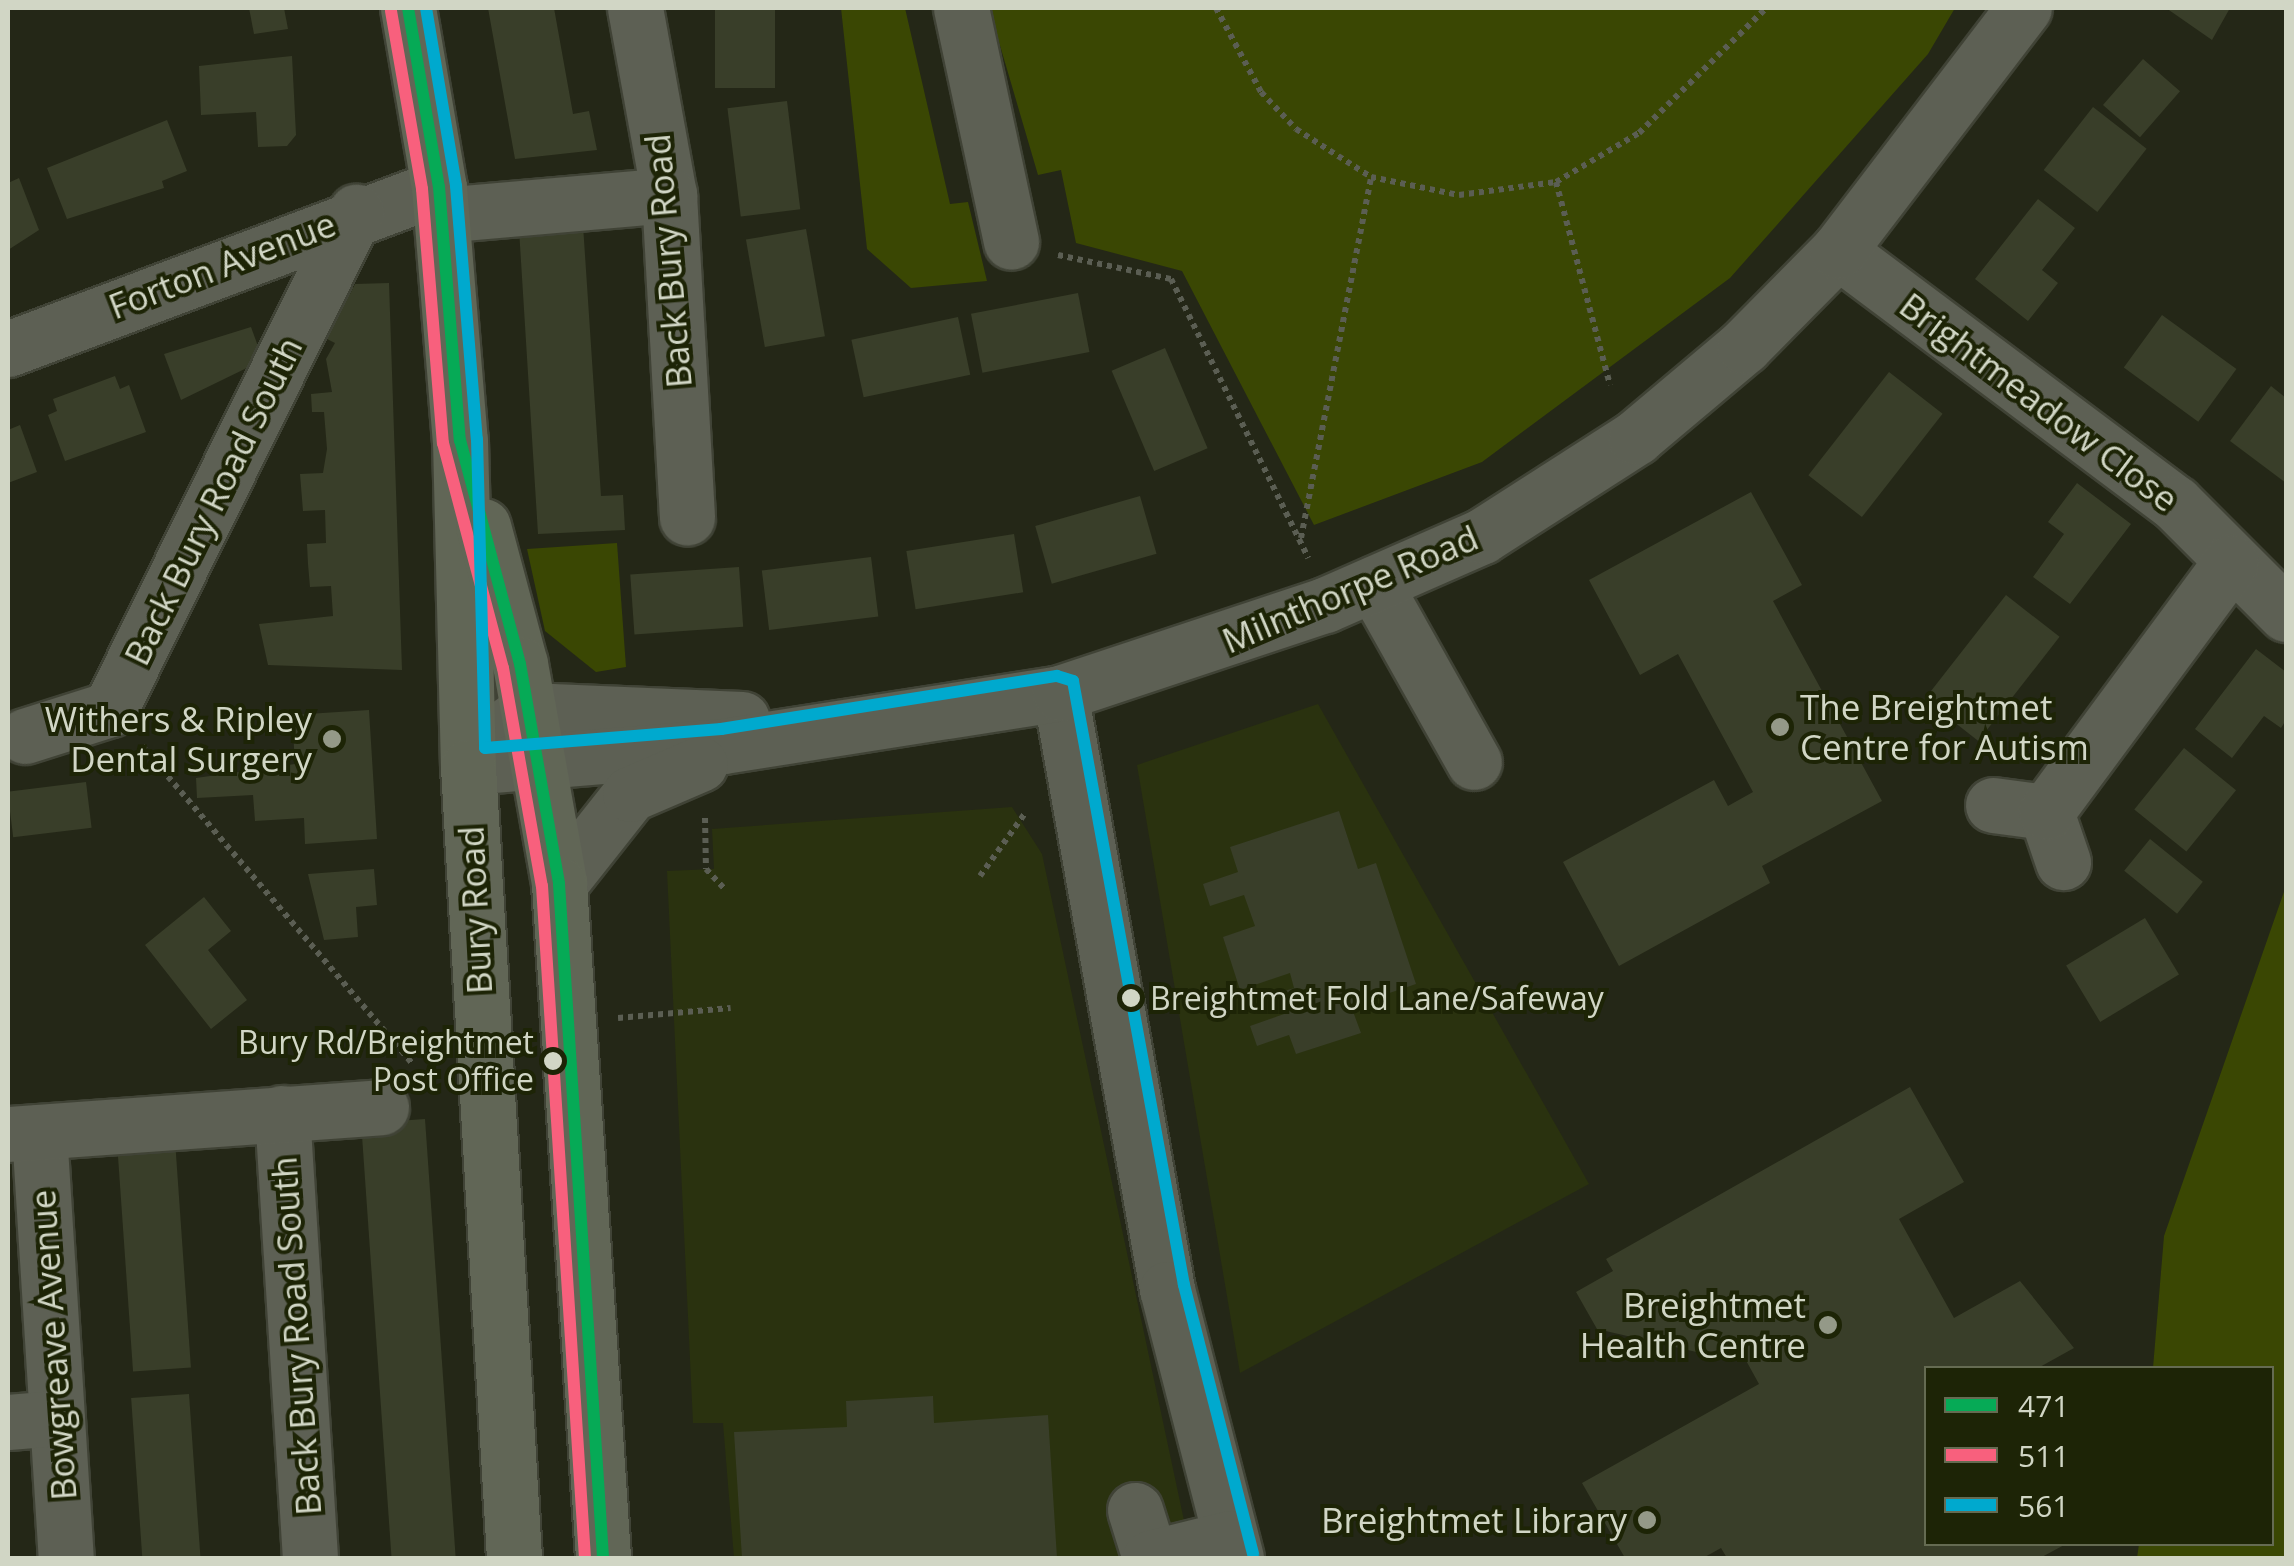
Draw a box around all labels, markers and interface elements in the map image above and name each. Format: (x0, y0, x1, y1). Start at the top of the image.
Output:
street label: Back Bury Road (636, 132, 700, 390)
street label: Forton Avenue (103, 203, 341, 327)
street label: Brightmeadow Close (1892, 284, 2186, 520)
street label: Back Bury Road South (115, 330, 311, 672)
street label: Milnthorpe Road (1216, 516, 1484, 662)
place label: The Breightmet Centre for Autism (1800, 686, 2089, 768)
place label: Withers & Ripley Dental Surgery (45, 698, 312, 780)
marker: The Breightmet Centre for Autism (1769, 716, 1791, 738)
marker: Withers & Ripley Dental Surgery (321, 728, 343, 750)
street label: Bury Road (450, 825, 500, 995)
place label: Breightmet Fold Lane/Safeway (1150, 979, 1604, 1017)
marker: Breightmet Fold Lane/Safeway (1121, 988, 1141, 1008)
place label: Bury Rd/Breightmet Post Office (238, 1024, 534, 1099)
marker: Bury Rd/Breightmet Post Office (543, 1051, 563, 1071)
street label: Back Bury Road South (263, 1155, 329, 1517)
street label: Bowgreave Avenue (21, 1188, 85, 1502)
place label: Breightmet Health Centre (1580, 1284, 1806, 1366)
marker: Breightmet Health Centre (1815, 1312, 1841, 1338)
legend (1924, 1366, 2274, 1546)
text: 471 (2018, 1385, 2069, 1426)
text: 511 (2018, 1435, 2069, 1476)
text: 561 (2018, 1485, 2069, 1526)
place label: Breightmet Library (1321, 1499, 1627, 1541)
marker: Breightmet Library (1636, 1509, 1658, 1531)

